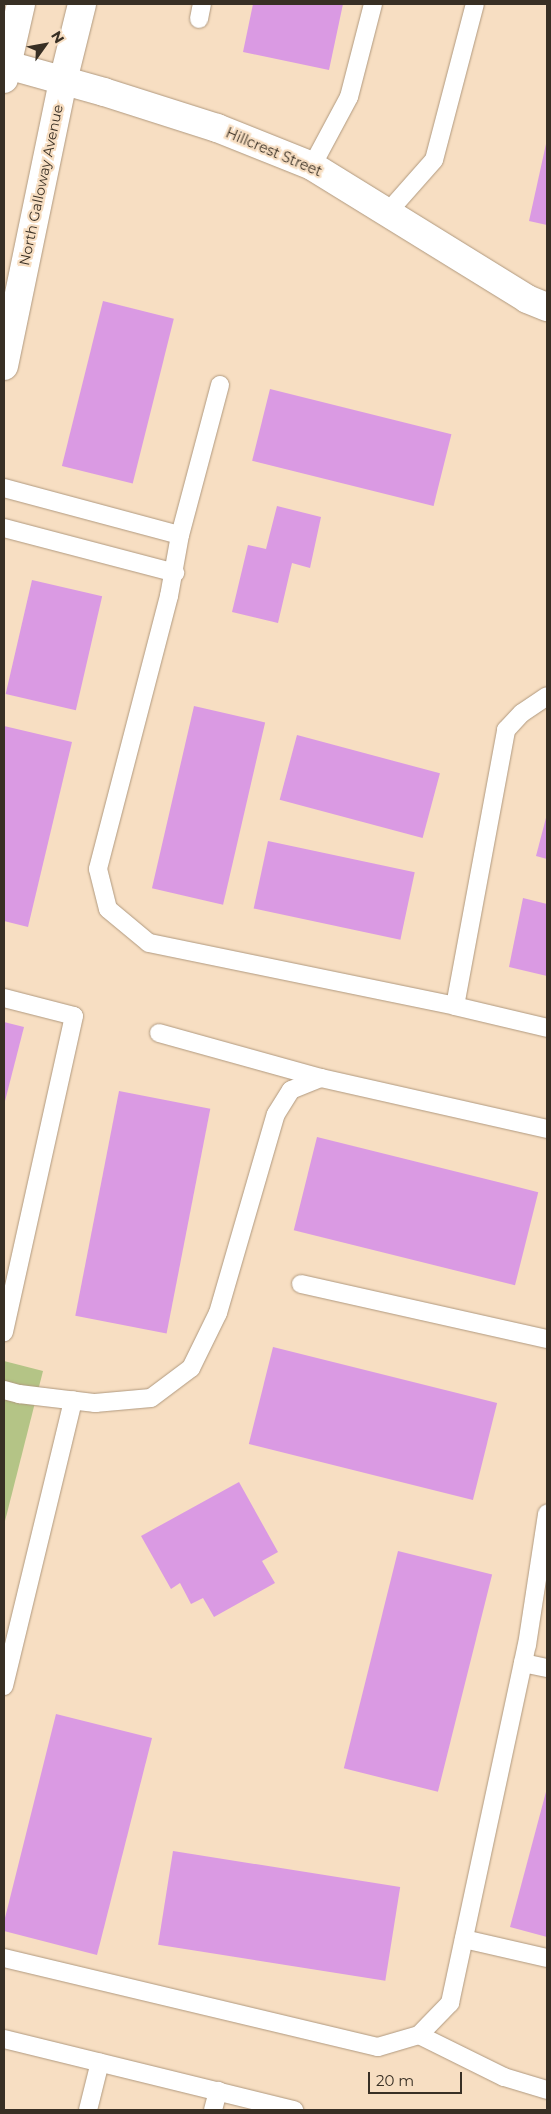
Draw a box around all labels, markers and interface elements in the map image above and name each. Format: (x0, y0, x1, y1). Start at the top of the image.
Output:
north arrow (20, 20, 70, 70)
text: N (47, 27, 68, 47)
street label: North Galloway Avenue (16, 103, 66, 267)
street label: Hillcrest Street (223, 124, 325, 180)
scale bar (371, 2062, 465, 2094)
text: 20 m (376, 2071, 414, 2090)

